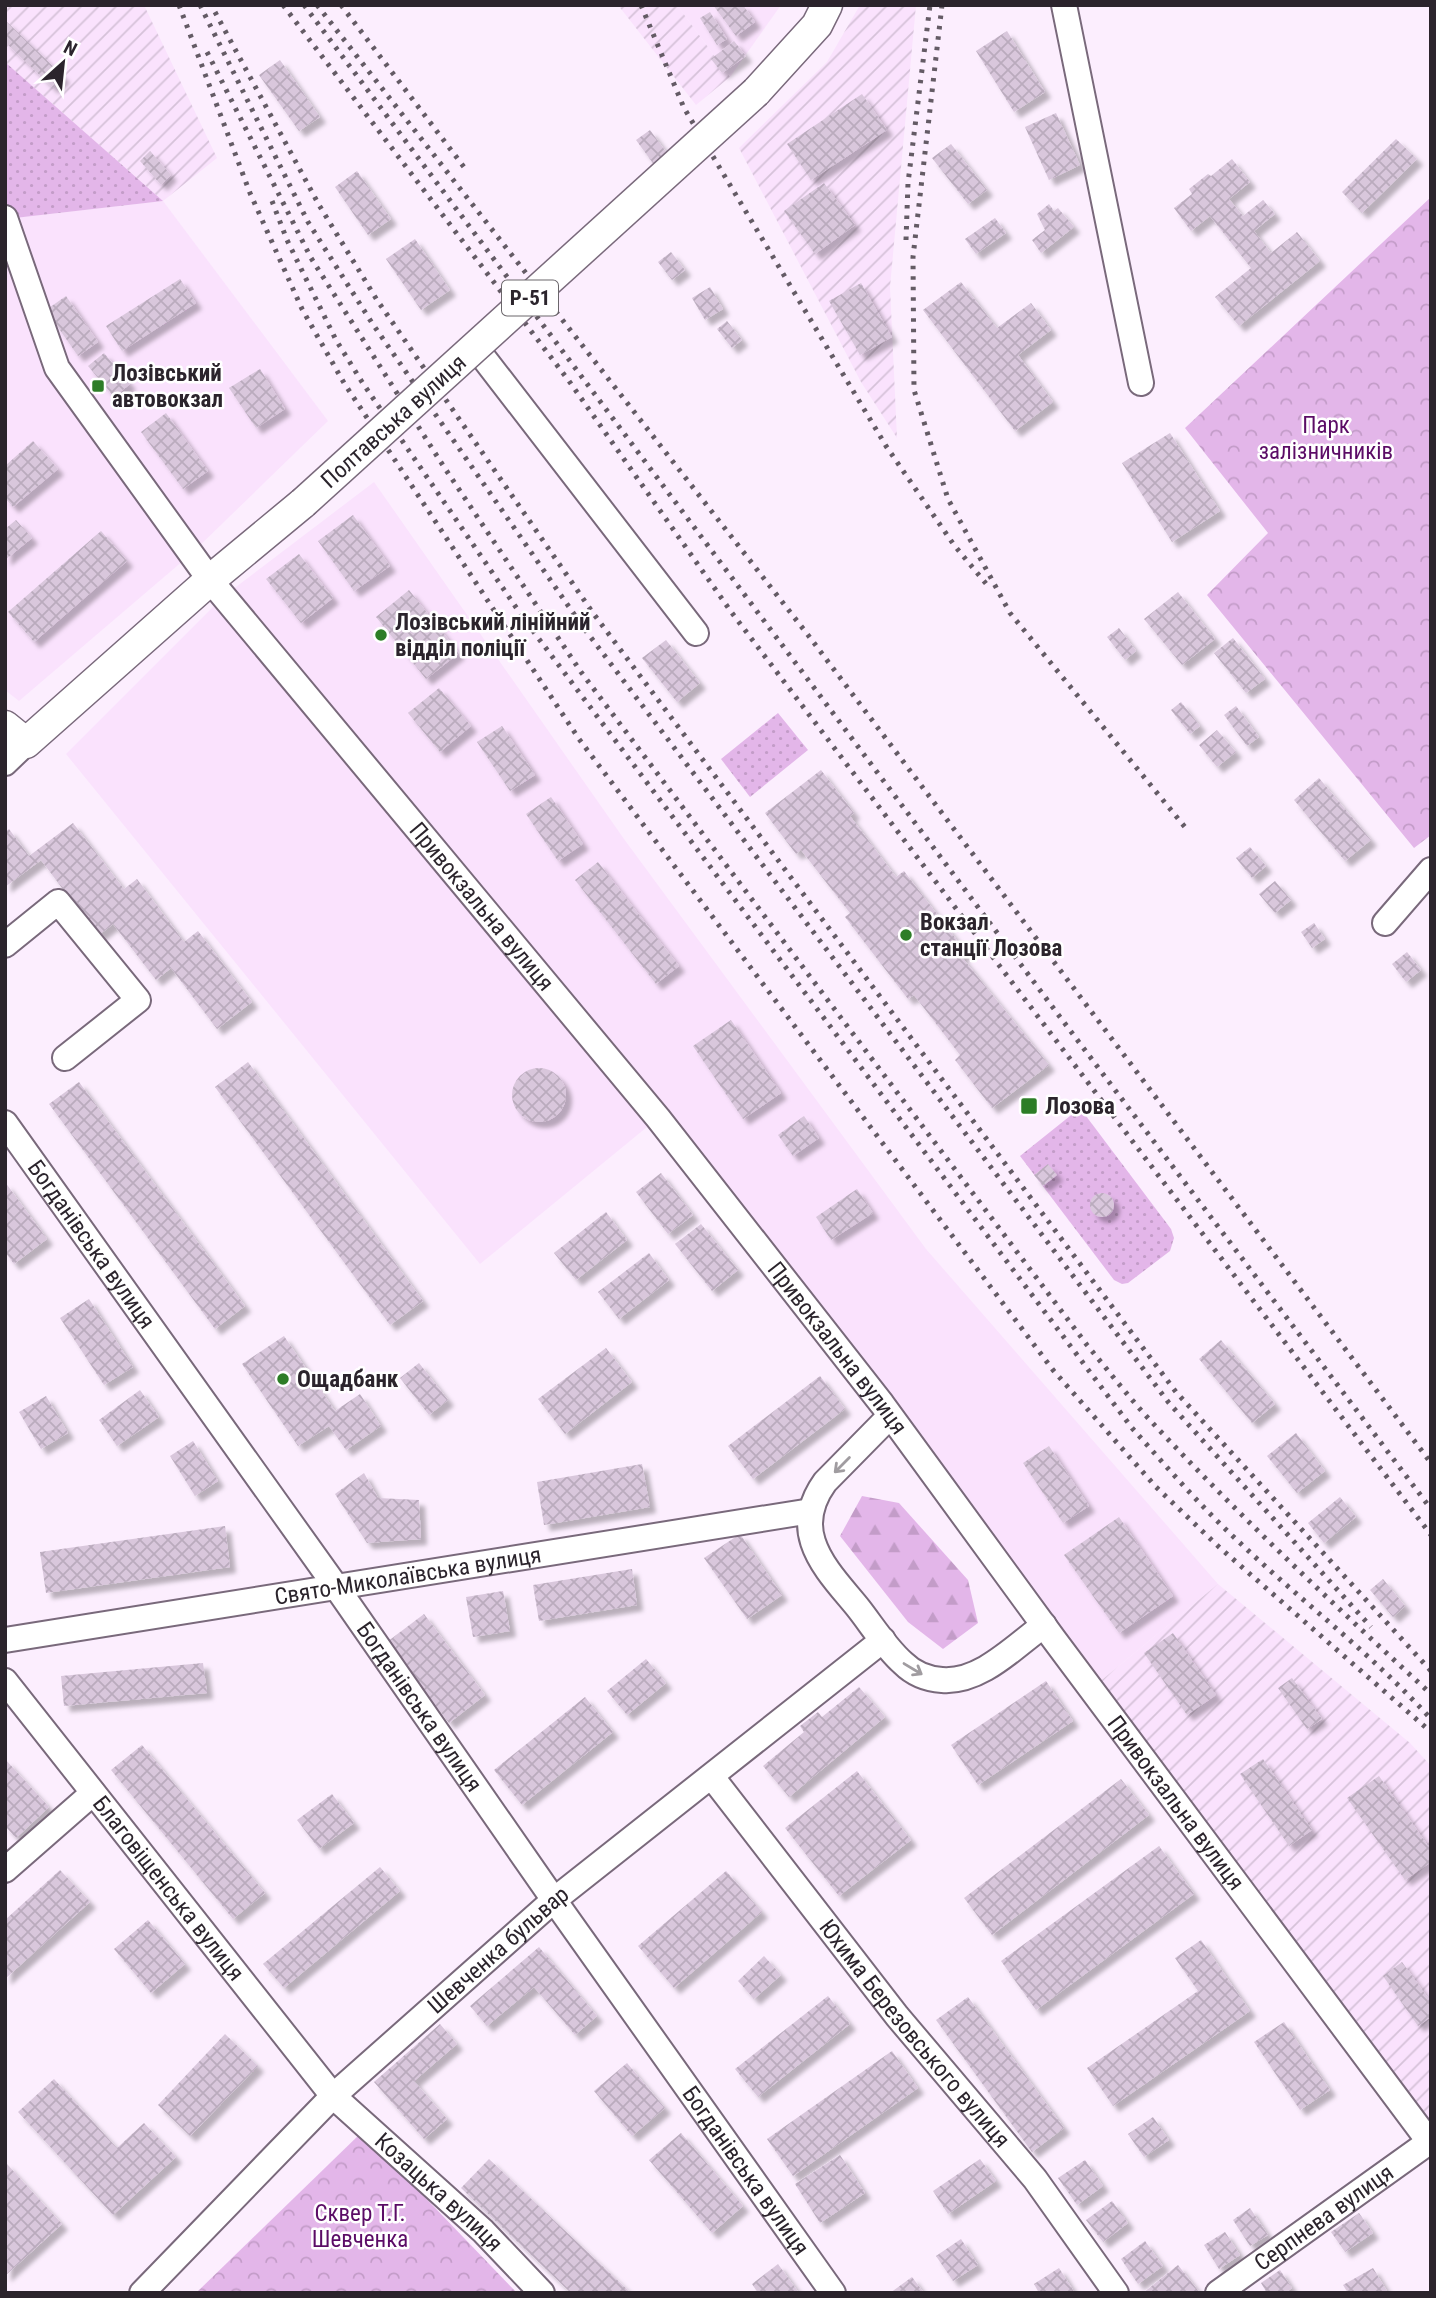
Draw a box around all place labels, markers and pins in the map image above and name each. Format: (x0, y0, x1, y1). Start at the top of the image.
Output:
place label: Лозівський автовокзал (112, 360, 223, 413)
marker: Лозівський автовокзал (90, 378, 106, 394)
place label: Лозівський лінійний відділ поліції (395, 609, 591, 662)
marker: Лозівський лінійний відділ поліції (373, 627, 389, 643)
place label: Вокзал станції Лозова (920, 909, 1063, 962)
marker: Вокзал станції Лозова (898, 927, 914, 943)
place label: Лозова (1045, 1093, 1115, 1120)
marker: Лозова (1019, 1096, 1039, 1116)
place label: Ощадбанк (297, 1366, 399, 1393)
marker: Ощадбанк (275, 1371, 291, 1387)

